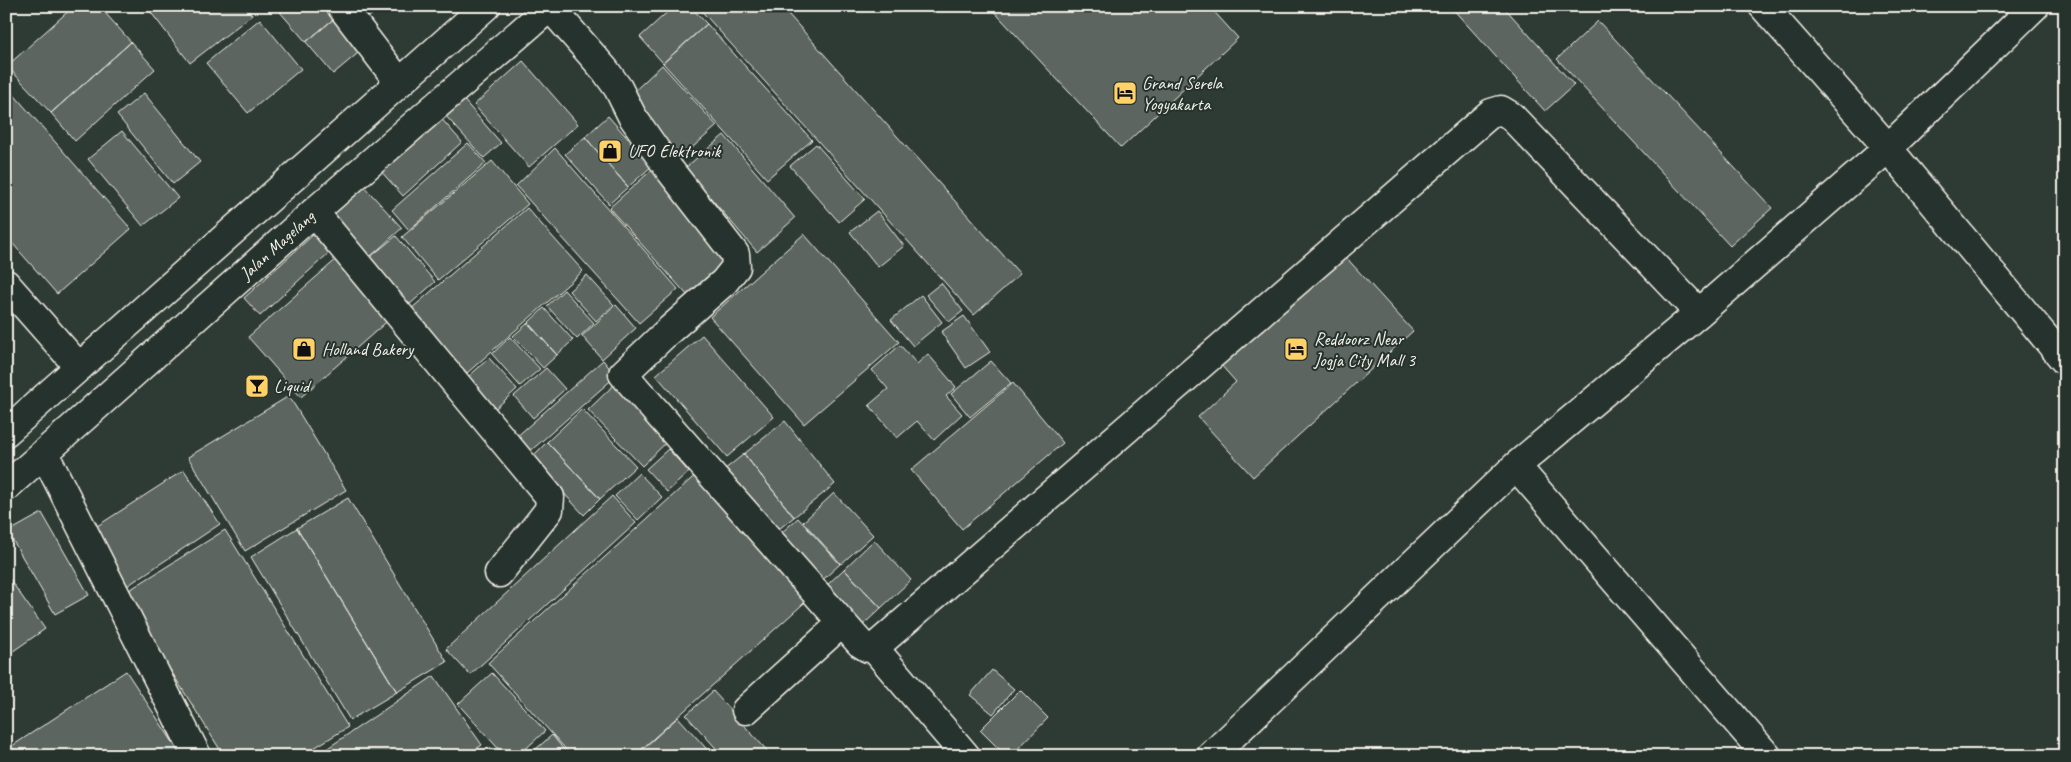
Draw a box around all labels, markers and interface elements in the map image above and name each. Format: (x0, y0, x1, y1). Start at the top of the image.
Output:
place label: Grand Serela Yogyakarta (1142, 72, 1224, 115)
hotel icon: Grand Serela Yogyakarta (1112, 80, 1138, 106)
shop icon: UFO Elektronik (597, 138, 623, 164)
place label: UFO Elektronik (628, 140, 722, 162)
street label: Jalan Magelang (234, 204, 320, 285)
place label: Reddoorz Near Jogja City Mall 3 (1313, 328, 1417, 371)
shop icon: Holland Bakery (291, 336, 317, 362)
hotel icon: Reddoorz Near Jogja City Mall 3 (1283, 336, 1309, 362)
place label: Holland Bakery (322, 338, 415, 360)
bar icon: Liquid (244, 373, 270, 399)
place label: Liquid (274, 375, 312, 397)

